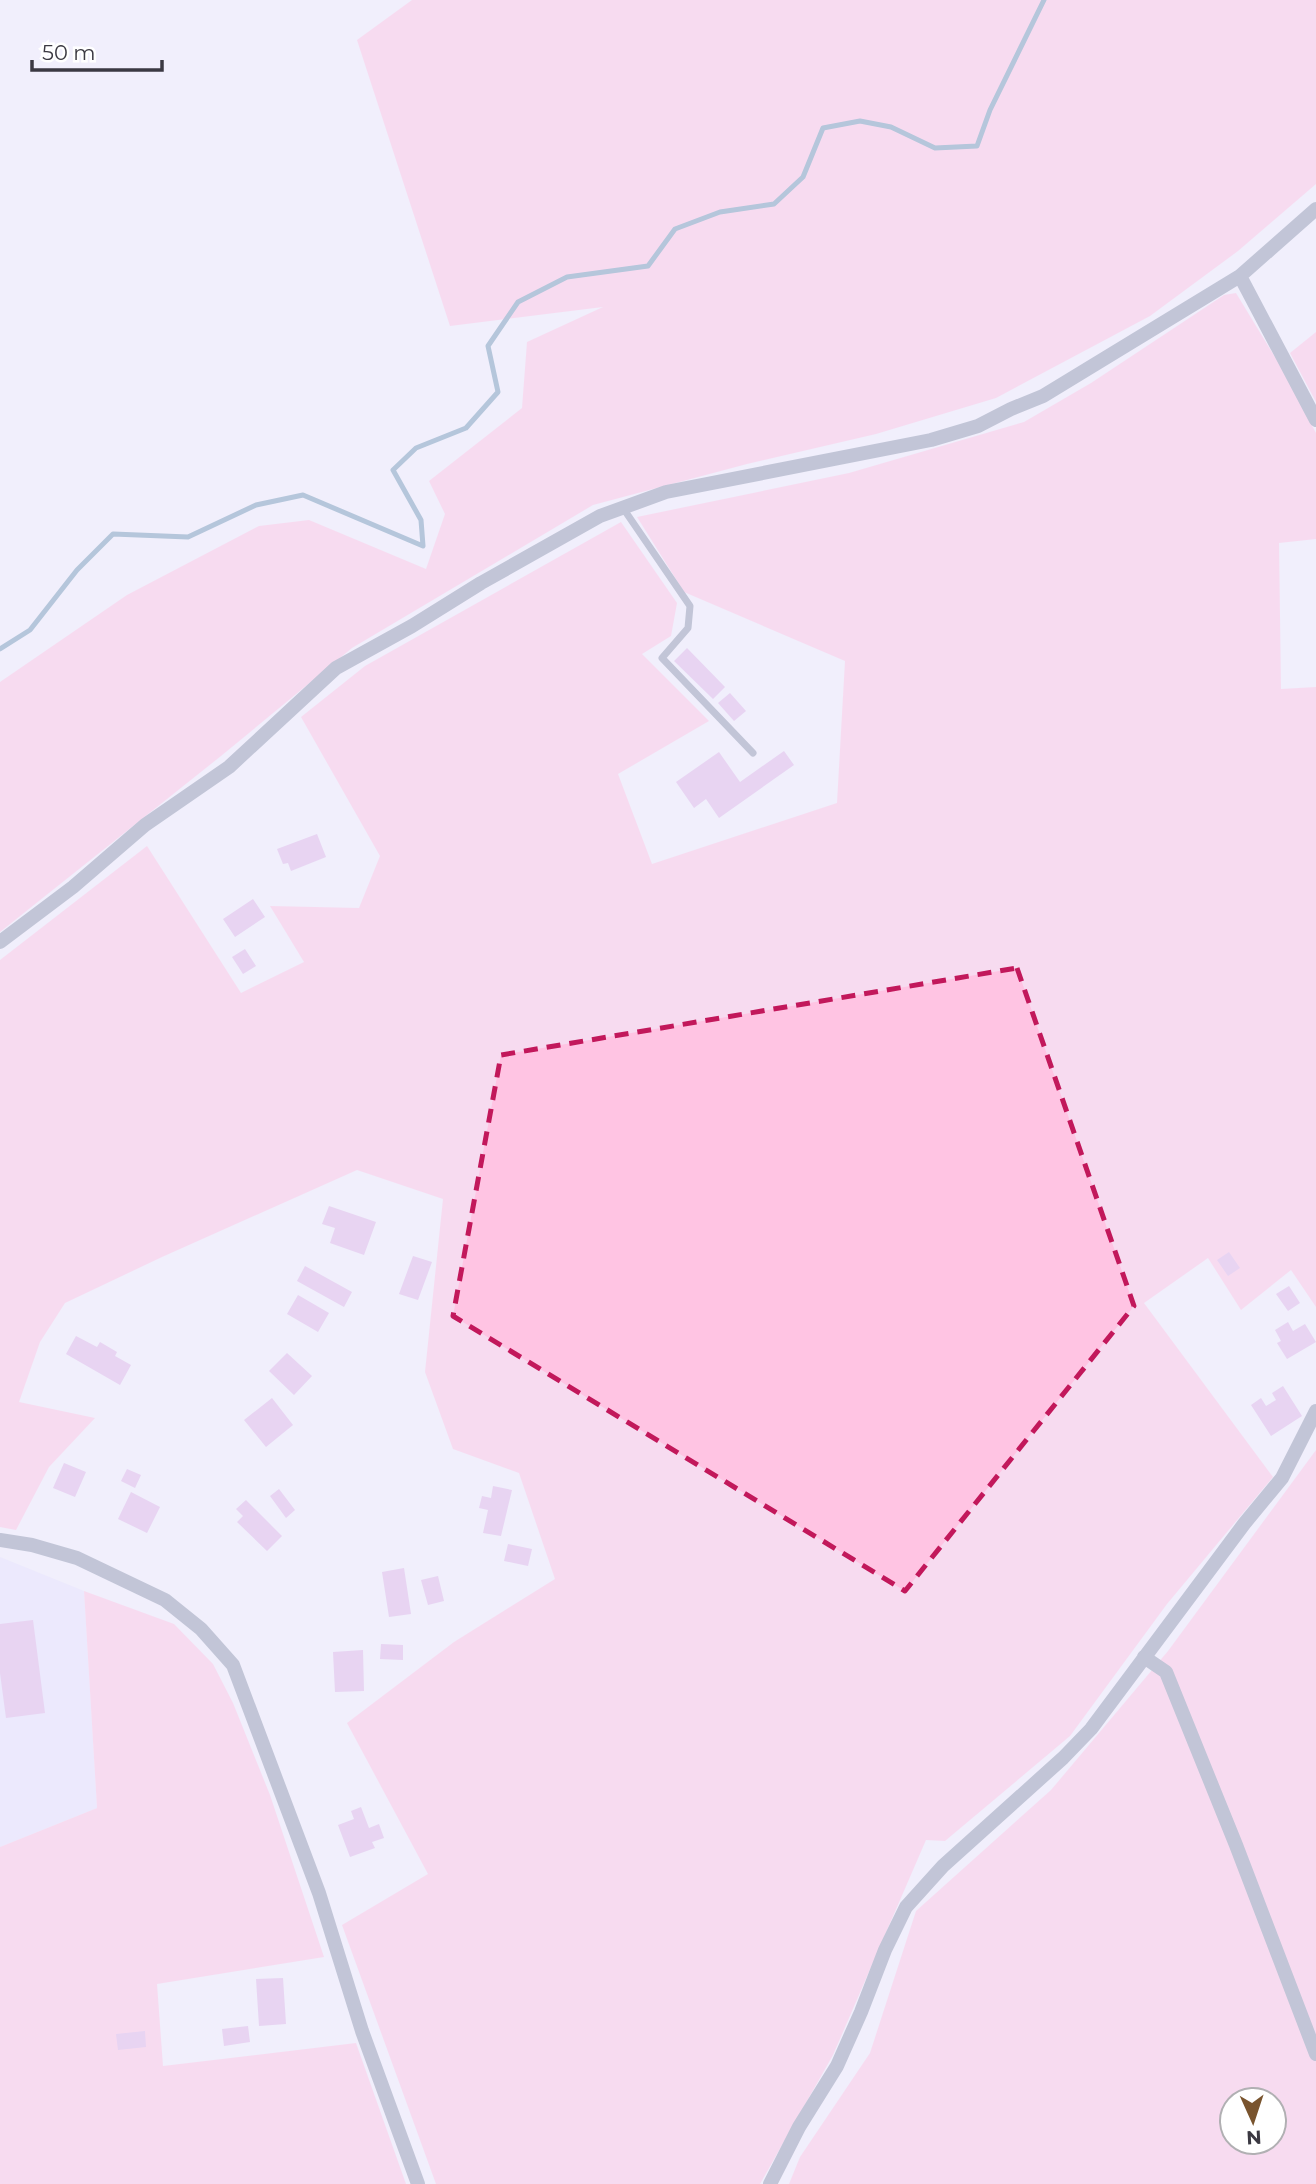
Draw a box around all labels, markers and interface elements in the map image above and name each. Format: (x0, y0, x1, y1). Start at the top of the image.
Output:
scale bar (32, 28, 161, 72)
text: 50 m (42, 40, 96, 65)
north arrow (1218, 2086, 1288, 2156)
text: N (1246, 2126, 1262, 2149)

